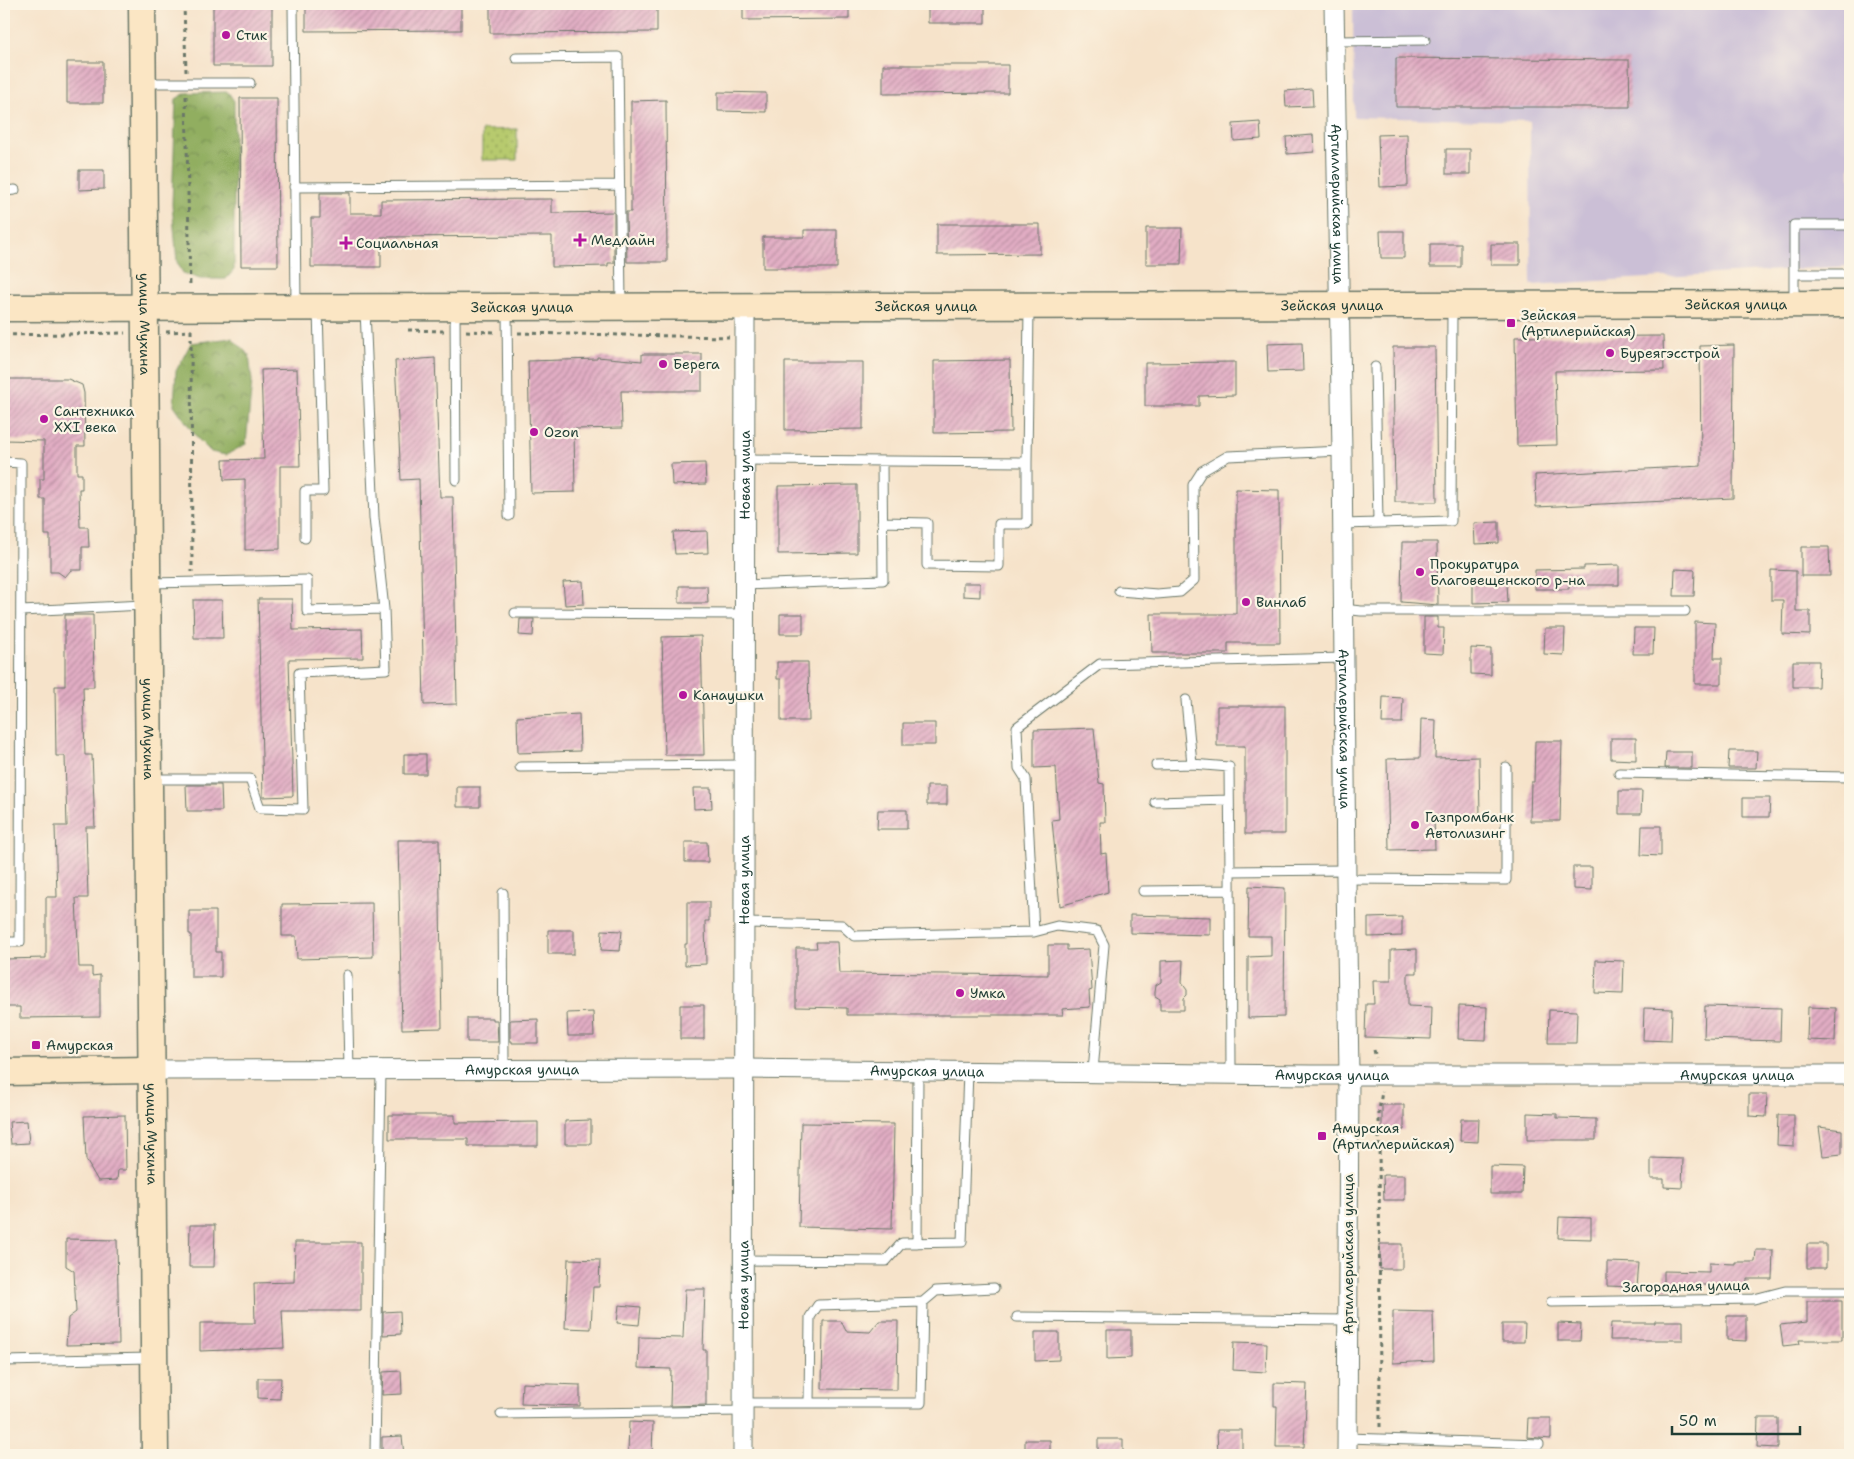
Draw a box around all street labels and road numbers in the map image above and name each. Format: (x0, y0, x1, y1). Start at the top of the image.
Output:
street label: Артиллерийская улица (1327, 124, 1348, 285)
street label: улица Мухина (135, 273, 154, 375)
street label: Зейская улица (1685, 295, 1788, 313)
street label: Зейская улица (1281, 296, 1384, 314)
street label: Зейская улица (875, 297, 978, 315)
street label: Зейская улица (471, 298, 574, 316)
street label: Новая улица (736, 430, 754, 520)
street label: Артиллерийская улица (1335, 649, 1354, 810)
street label: улица Мухина (139, 678, 158, 780)
street label: Новая улица (735, 835, 753, 925)
street label: Амурская улица (465, 1060, 580, 1078)
street label: Амурская улица (870, 1061, 985, 1081)
street label: Амурская улица (1275, 1066, 1389, 1084)
street label: Амурская улица (1680, 1066, 1794, 1084)
street label: улица Мухина (143, 1083, 162, 1185)
street label: Артиллерийская улица (1339, 1174, 1357, 1334)
street label: Новая улица (734, 1240, 752, 1330)
street label: Загородная улица (1622, 1276, 1750, 1296)

